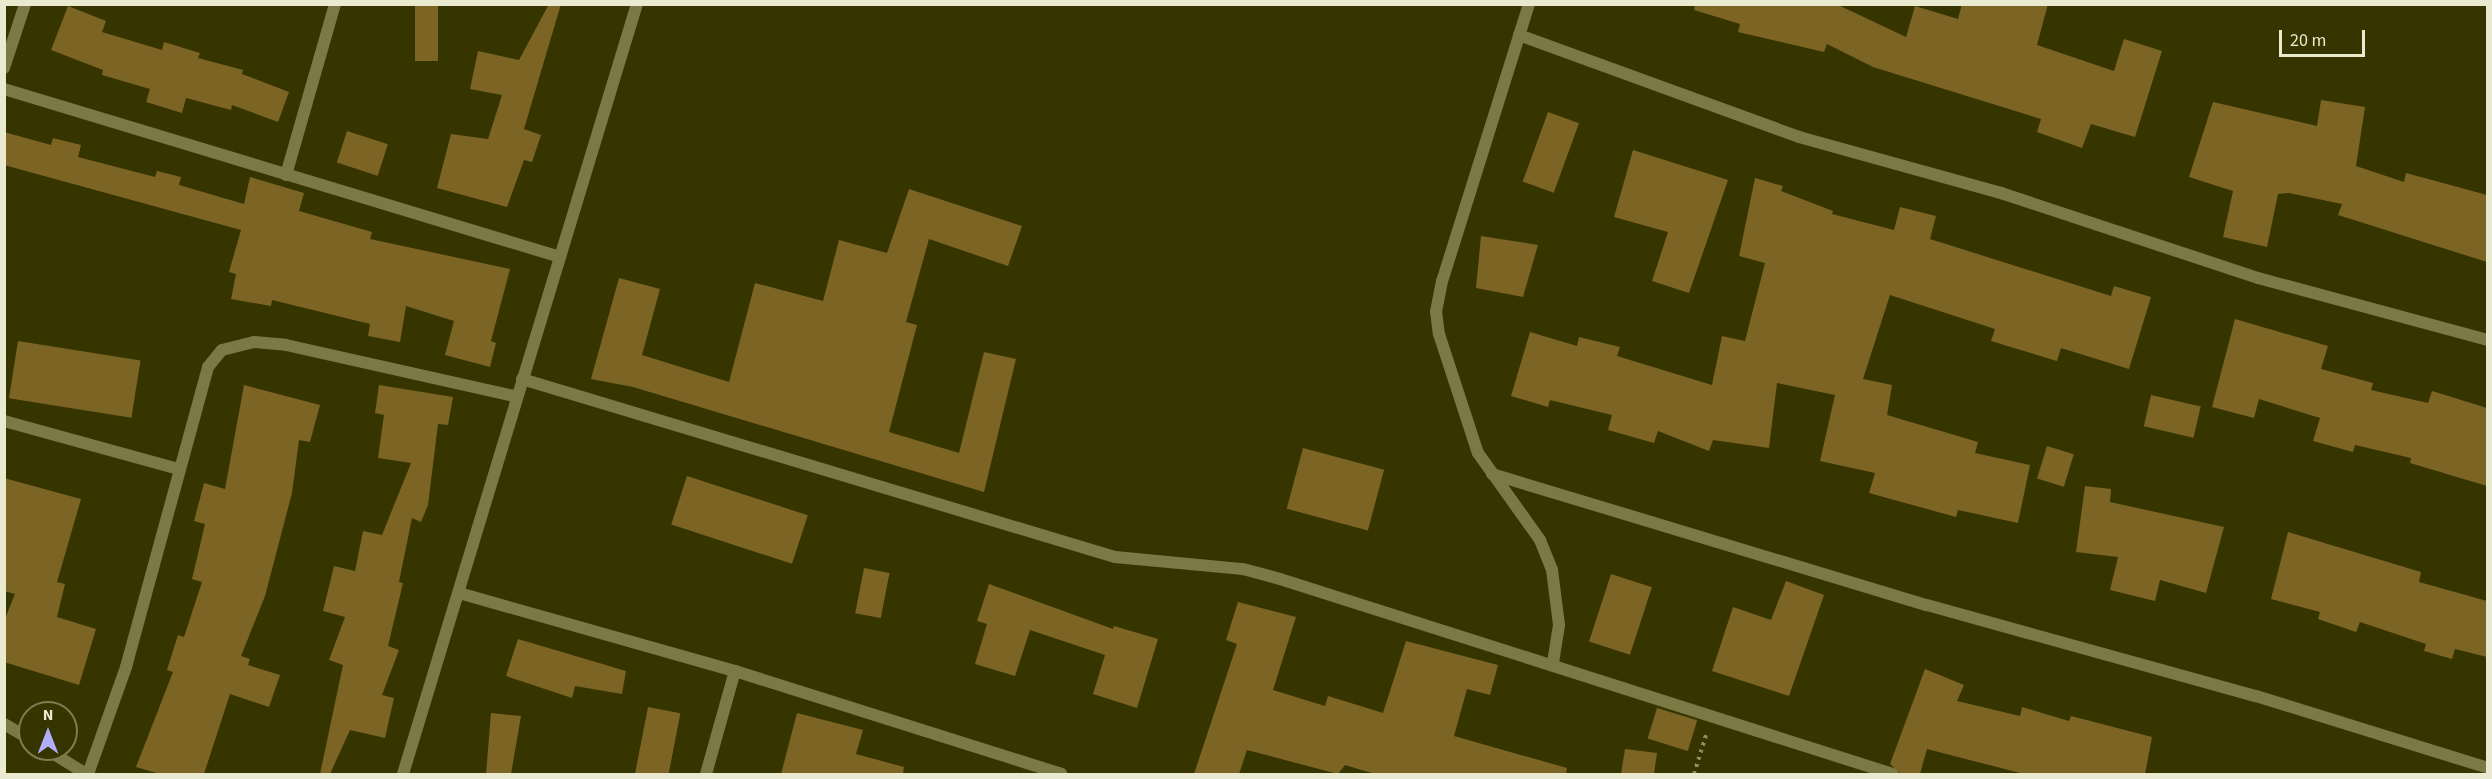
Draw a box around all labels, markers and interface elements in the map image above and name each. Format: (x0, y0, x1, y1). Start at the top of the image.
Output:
scale bar (2282, 18, 2368, 56)
text: 20 m (2290, 28, 2326, 53)
north arrow (18, 701, 78, 761)
text: N (43, 704, 53, 726)

